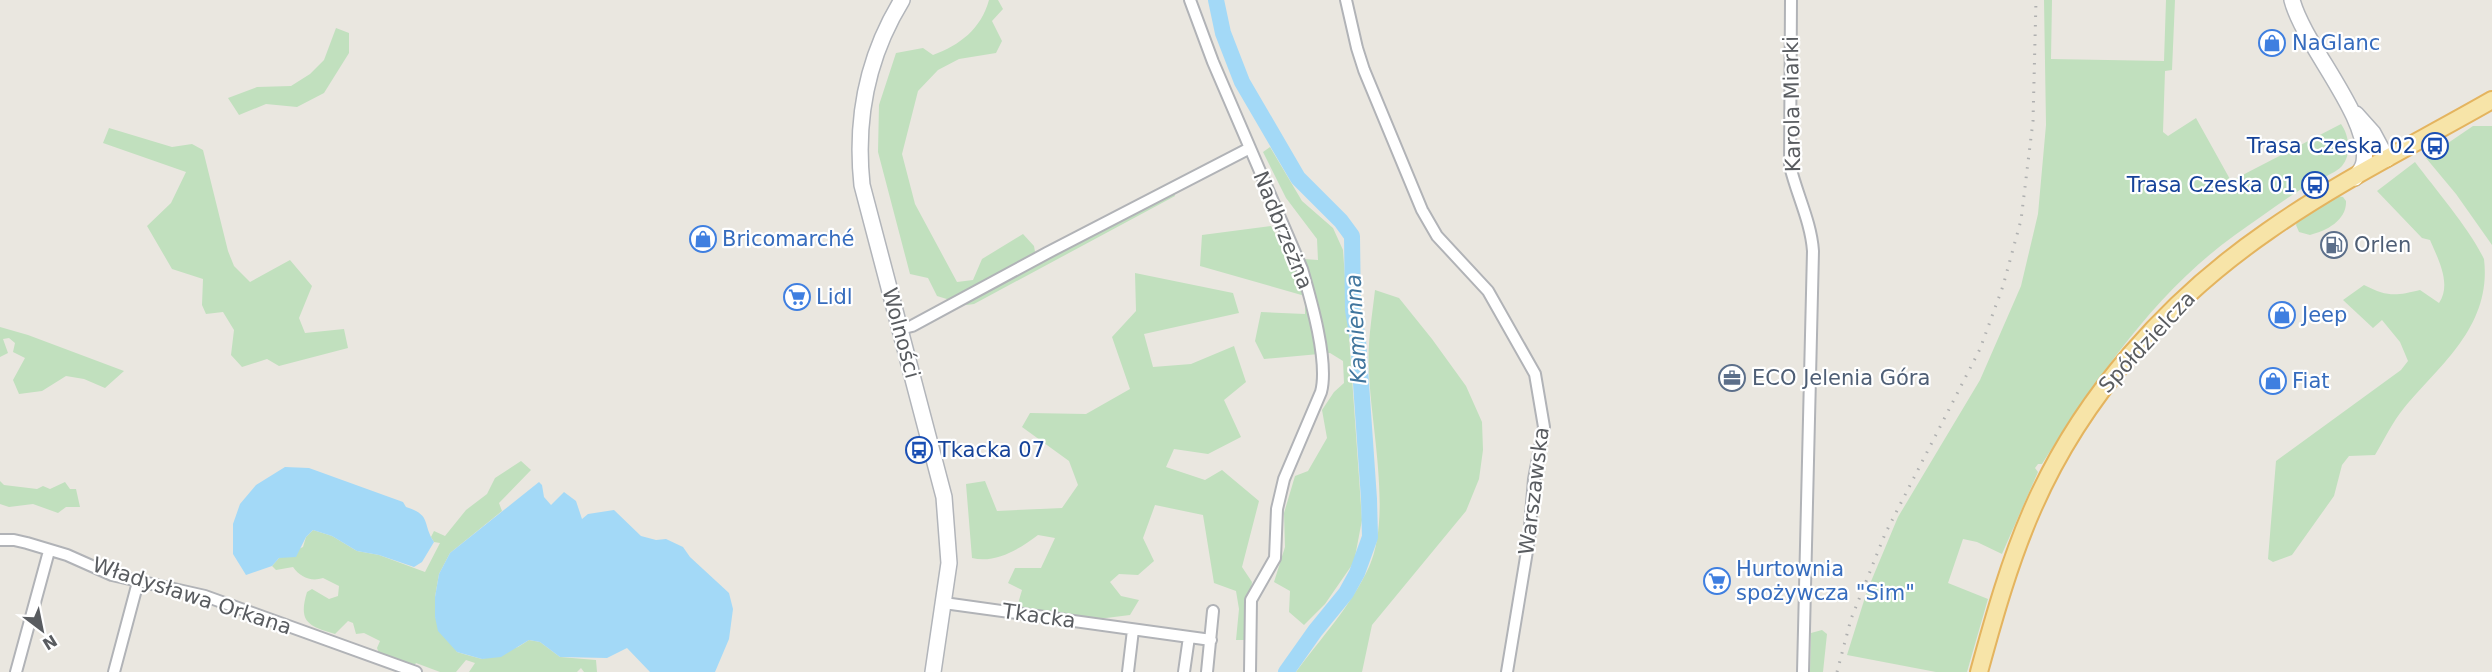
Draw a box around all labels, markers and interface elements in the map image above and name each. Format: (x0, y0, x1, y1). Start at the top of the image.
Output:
shop icon: NaGlanc (2257, 28, 2287, 58)
place label: NaGlanc (2292, 31, 2380, 55)
street label: Karola Miarki (1779, 36, 1805, 172)
bus stop icon: Trasa Czeska 02 (2420, 131, 2450, 161)
place label: Trasa Czeska 02 (2246, 134, 2416, 158)
street label: Nadbrzeżna (1248, 168, 1318, 292)
bus stop icon: Trasa Czeska 01 (2300, 170, 2330, 200)
place label: Trasa Czeska 01 (2126, 173, 2296, 197)
shop icon: Bricomarché (688, 224, 718, 254)
place label: Bricomarché (722, 227, 855, 251)
fuel station icon: Orlen (2319, 230, 2349, 260)
place label: Orlen (2354, 233, 2411, 257)
water label: Kamienna (1341, 274, 1371, 384)
supermarket icon: Lidl (782, 282, 812, 312)
place label: Lidl (816, 285, 853, 309)
street label: Wolności (877, 285, 925, 381)
street label: Spółdzielcza (2094, 286, 2200, 398)
shop icon: Jeep (2267, 300, 2297, 330)
place label: Jeep (2300, 303, 2347, 327)
office icon: ECO Jelenia Góra (1717, 363, 1747, 393)
place label: ECO Jelenia Góra (1752, 366, 1930, 390)
shop icon: Fiat (2258, 366, 2288, 396)
place label: Fiat (2292, 369, 2330, 393)
street label: Warszawska (1514, 426, 1554, 556)
bus stop icon: Tkacka 07 (904, 435, 934, 465)
place label: Tkacka 07 (937, 438, 1045, 462)
street label: Władysława Orkana (89, 552, 295, 640)
place label: Hurtownia spożywcza "Sim" (1736, 557, 1915, 605)
supermarket icon: Hurtownia spożywcza "Sim" (1702, 566, 1732, 596)
street label: Tkacka (1000, 599, 1077, 633)
north arrow (12, 600, 72, 660)
text: N (39, 631, 60, 654)

